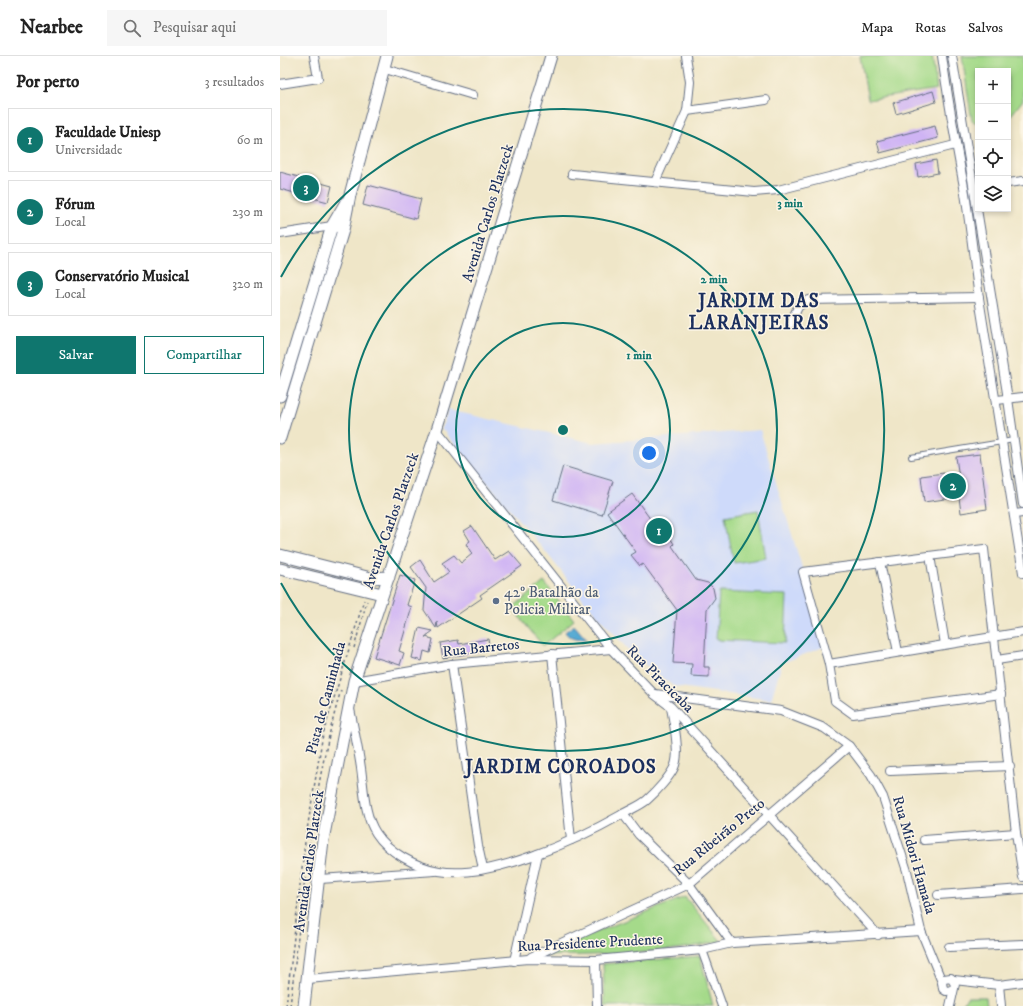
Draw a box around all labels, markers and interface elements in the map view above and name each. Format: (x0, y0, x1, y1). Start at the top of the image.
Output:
search box (107, 10, 387, 46)
text: Nearbee (20, 16, 83, 39)
icon: search (121, 17, 143, 39)
text: Pesquisar aqui (153, 18, 236, 37)
text: Mapa (861, 19, 893, 37)
text: Rotas (915, 19, 946, 37)
text: Salvos (968, 19, 1003, 37)
map controls (975, 68, 1011, 212)
button: + (975, 68, 1011, 104)
text: Por perto (16, 71, 79, 93)
text: 3 resultados (205, 74, 264, 90)
button: − (975, 104, 1011, 140)
text: Faculdade Uniesp (55, 123, 161, 142)
text: 1 (28, 132, 32, 148)
text: 60 m (237, 132, 263, 148)
button: locate (975, 140, 1011, 176)
street label: Avenida Carlos Platzeck (458, 141, 518, 284)
text: Universidade (55, 142, 122, 158)
pin: 3 (293, 173, 319, 203)
button: layers (975, 176, 1011, 212)
text: Fórum (55, 195, 95, 214)
text: 3 min (777, 196, 803, 211)
text: 2 (27, 204, 33, 220)
text: 230 m (232, 204, 263, 220)
text: Local (55, 214, 86, 230)
text: Conservatório Musical (55, 267, 189, 286)
text: 2 min (701, 272, 728, 287)
text: 3 (28, 276, 32, 292)
text: 320 m (232, 276, 263, 292)
text: Local (55, 286, 86, 302)
district label: JARDIM DAS LARANJEIRAS (688, 290, 830, 335)
button: Salvar (16, 336, 136, 374)
button: Compartilhar (144, 336, 264, 374)
text: 1 min (626, 348, 652, 363)
centre of rings (556, 423, 570, 437)
your location (639, 443, 659, 463)
street label: Avenida Carlos Platzeck (359, 450, 424, 592)
pin: 2 (940, 471, 966, 501)
pin: 1 (646, 516, 672, 546)
place label: 42º Batalhão da Policia Militar (504, 583, 599, 619)
marker: 42º Batalhão da Policia Militar (491, 596, 501, 606)
street label: Rua Barretos (442, 635, 520, 661)
street label: Pista de Caminhada (302, 639, 350, 757)
street label: Rua Piracicaba (622, 641, 698, 717)
district label: JARDIM COROADOS (463, 756, 657, 779)
street label: Avenida Carlos Platzeck (290, 788, 328, 933)
street label: Rua Ribeirão Preto (669, 794, 769, 880)
street label: Rua Midori Hamada (888, 794, 940, 917)
street label: Rua Presidente Prudente (517, 930, 663, 956)

